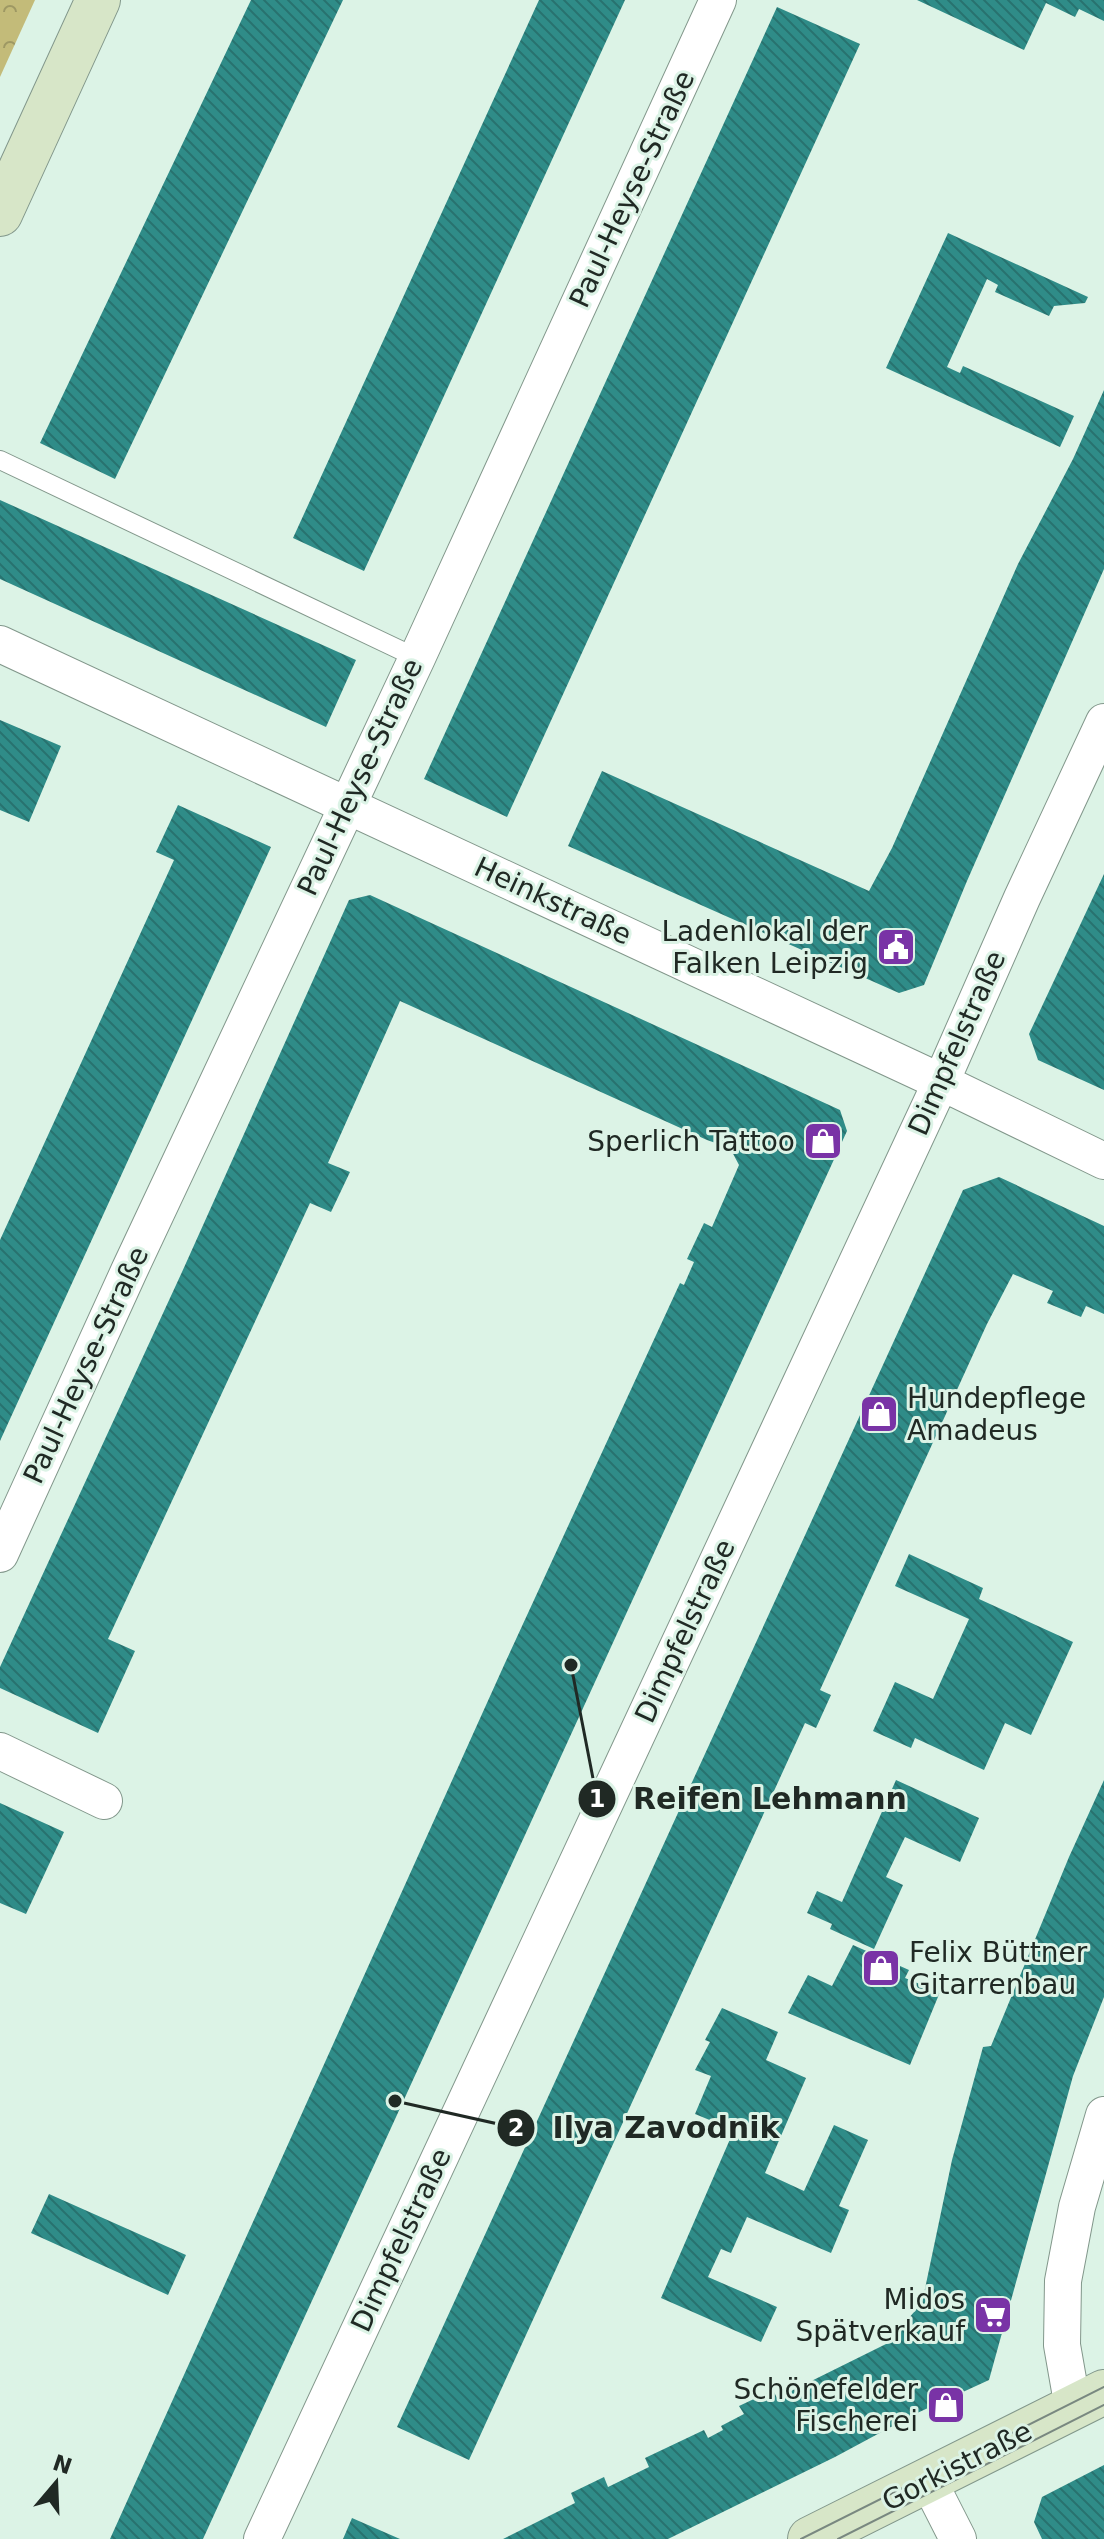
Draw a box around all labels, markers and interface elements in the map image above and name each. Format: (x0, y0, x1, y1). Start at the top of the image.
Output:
street label: Paul-Heyse-Straße (563, 65, 701, 313)
street label: Paul-Heyse-Straße (291, 653, 429, 901)
street label: Heinkstraße (469, 850, 637, 952)
place label: Ladenlokal der Falken Leipzig (662, 915, 868, 980)
public building icon: Ladenlokal der Falken Leipzig (875, 926, 917, 968)
street label: Dimpfelstraße (902, 946, 1012, 1140)
shop icon: Sperlich Tattoo (802, 1120, 844, 1162)
place label: Sperlich Tattoo (587, 1125, 795, 1158)
street label: Paul-Heyse-Straße (17, 1241, 155, 1489)
place label: Hundepflege Amadeus (907, 1382, 1086, 1447)
shop icon: Hundepflege Amadeus (858, 1393, 900, 1435)
street label: Dimpfelstraße (628, 1534, 742, 1728)
callout: Reifen Lehmann (577, 1772, 923, 1826)
text: Reifen Lehmann (633, 1781, 907, 1816)
text: 1 (589, 1785, 605, 1813)
place label: Felix Büttner Gitarrenbau (909, 1936, 1088, 2001)
shop icon: Felix Büttner Gitarrenbau (860, 1947, 902, 1989)
callout: Ilya Zavodnik (496, 2101, 795, 2155)
text: Ilya Zavodnik (553, 2110, 781, 2145)
text: 2 (508, 2114, 524, 2142)
street label: Dimpfelstraße (344, 2143, 458, 2337)
place label: Midos Spätverkauf (796, 2283, 966, 2348)
supermarket icon: Midos Spätverkauf (972, 2294, 1014, 2336)
place label: Schönefelder Fischerei (734, 2373, 918, 2438)
shop icon: Schönefelder Fischerei (925, 2384, 967, 2426)
street label: Gorkistraße (877, 2414, 1037, 2518)
north arrow (16, 2443, 96, 2523)
text: N (50, 2450, 75, 2479)

